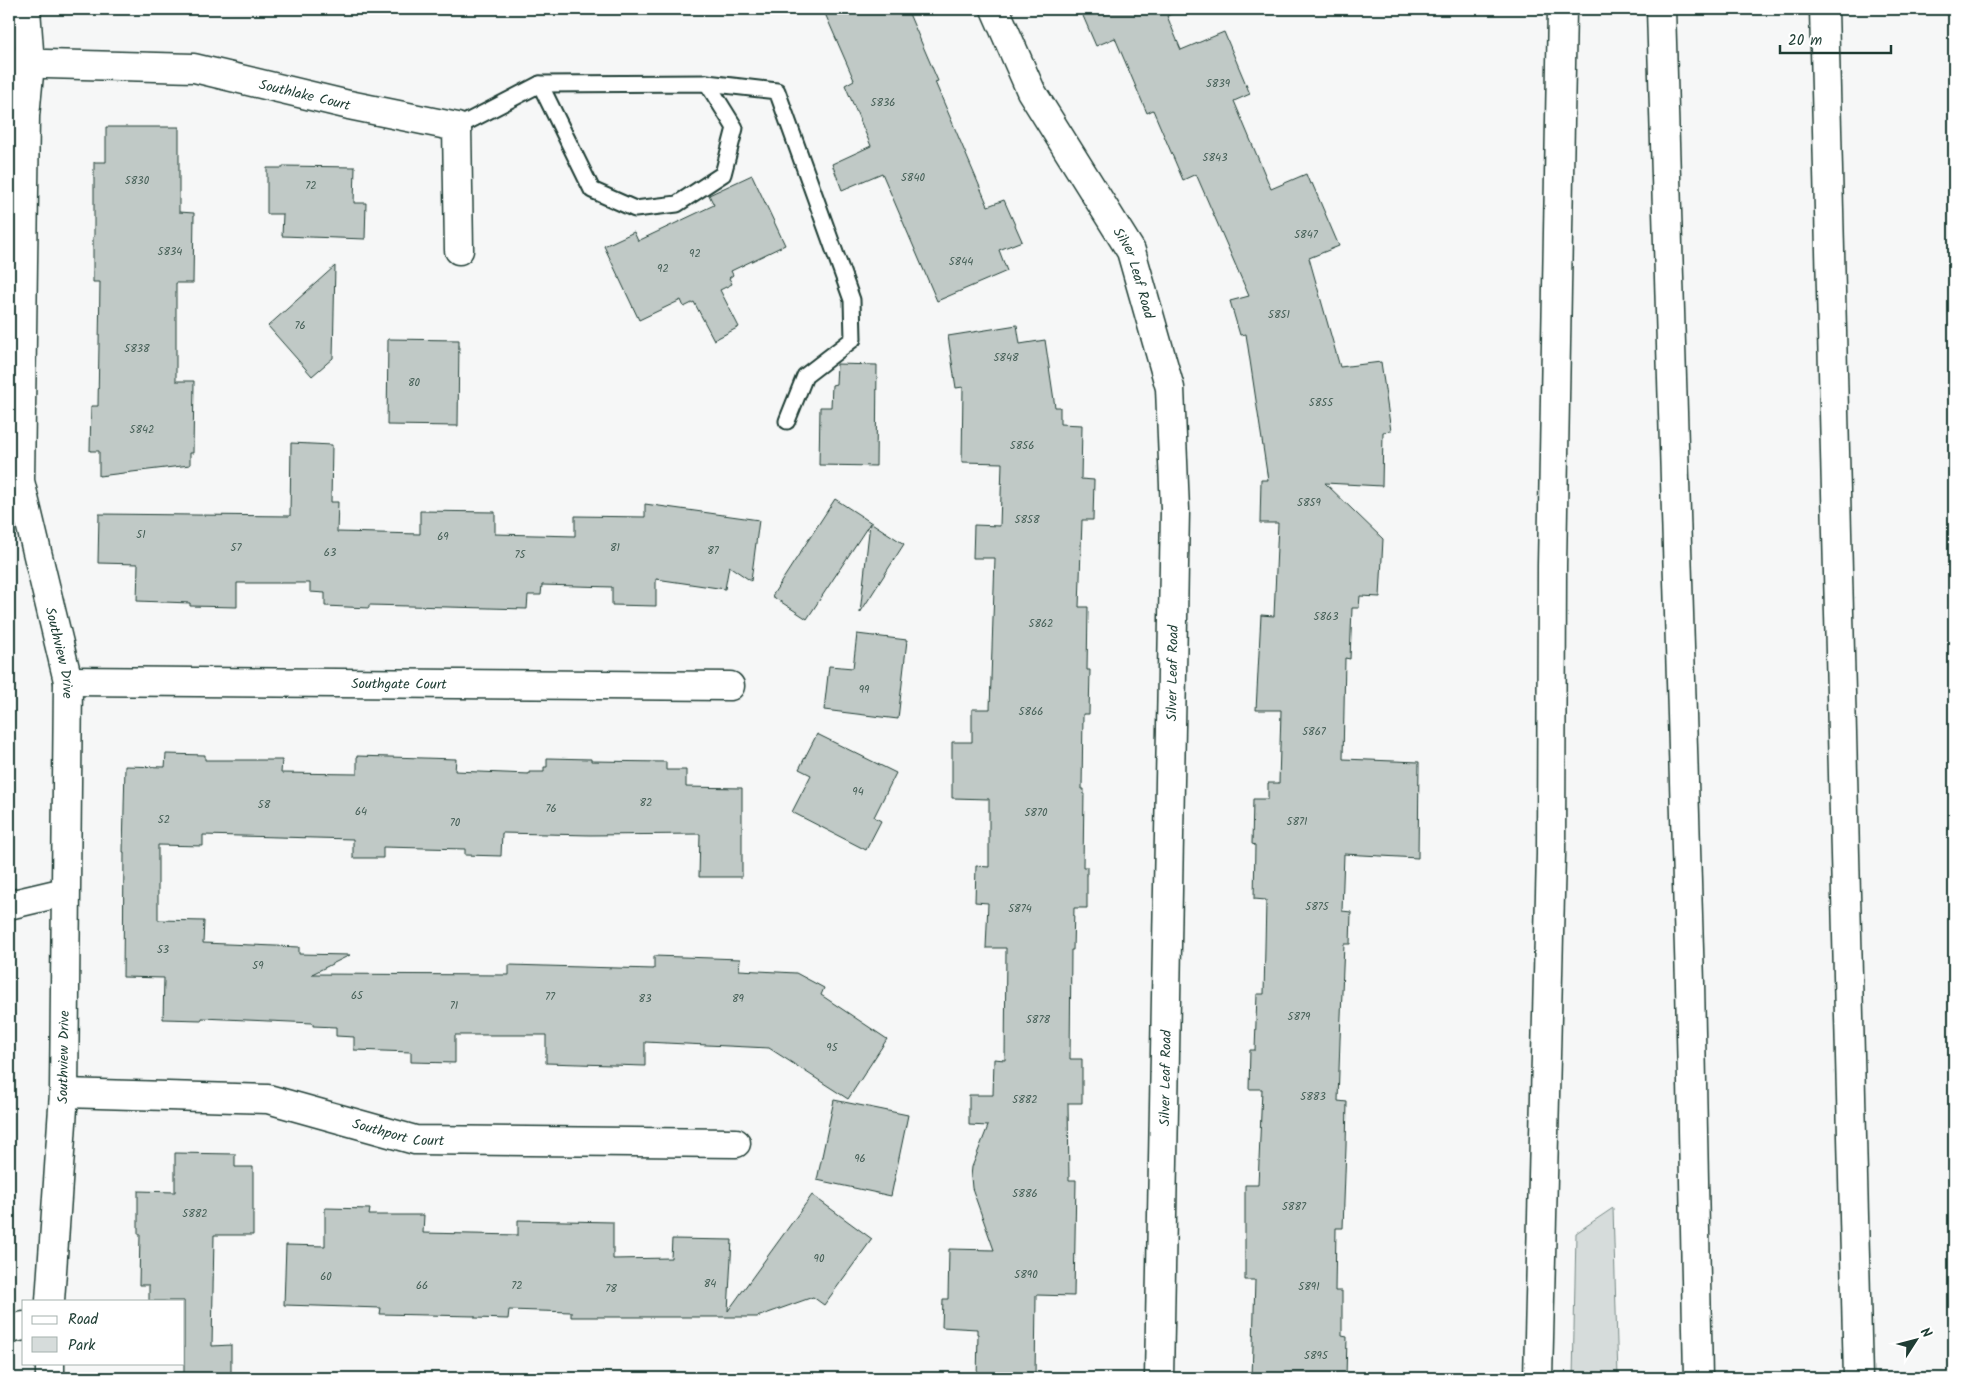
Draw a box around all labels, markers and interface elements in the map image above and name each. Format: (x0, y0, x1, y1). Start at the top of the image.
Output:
scale bar (1780, 22, 1892, 54)
text: 20 m (1788, 29, 1822, 53)
street label: Southlake Court (257, 74, 353, 117)
house number: 5839 (1206, 75, 1231, 93)
house number: 5836 (871, 94, 895, 112)
house number: 5843 (1203, 149, 1227, 167)
house number: 5840 (901, 169, 926, 187)
house number: 5830 (125, 172, 150, 190)
house number: 72 (305, 177, 317, 195)
street label: Silver Leaf Road (1107, 223, 1160, 322)
house number: 5847 (1294, 226, 1319, 244)
house number: 5834 (158, 243, 182, 261)
house number: 92 (689, 245, 701, 263)
house number: 5844 (949, 253, 973, 271)
house number: 92 (657, 260, 669, 278)
house number: 5851 (1268, 306, 1290, 324)
house number: 76 (294, 317, 306, 335)
house number: 5838 (124, 340, 150, 358)
house number: 5848 (993, 349, 1019, 367)
house number: 80 (408, 374, 421, 392)
house number: 5855 (1309, 394, 1334, 412)
house number: 5842 (130, 421, 154, 439)
house number: 5856 (1010, 437, 1034, 455)
house number: 5859 (1297, 494, 1322, 512)
house number: 5858 (1014, 511, 1040, 529)
house number: 51 (136, 526, 146, 544)
house number: 69 (437, 528, 449, 546)
house number: 57 (231, 539, 242, 557)
house number: 81 (610, 539, 620, 557)
house number: 87 (707, 542, 720, 560)
house number: 63 (324, 544, 336, 562)
house number: 75 (515, 546, 527, 564)
street label: Southview Drive (39, 605, 79, 699)
house number: 5863 (1314, 608, 1338, 626)
house number: 5862 (1028, 615, 1054, 633)
street label: Silver Leaf Road (1161, 624, 1185, 721)
street label: Southgate Court (351, 673, 447, 696)
house number: 99 (859, 681, 870, 699)
house number: 5866 (1019, 703, 1043, 721)
house number: 5867 (1302, 723, 1327, 741)
house number: 94 (852, 783, 864, 801)
house number: 82 (639, 794, 653, 812)
house number: 58 (258, 796, 271, 814)
house number: 76 (545, 800, 557, 818)
house number: 64 (355, 803, 367, 821)
house number: 5870 (1024, 804, 1048, 822)
house number: 52 (158, 811, 170, 829)
house number: 5871 (1286, 813, 1308, 831)
house number: 70 (450, 814, 461, 832)
house number: 5875 (1305, 898, 1330, 916)
house number: 5874 (1008, 900, 1032, 918)
house number: 53 (157, 941, 169, 959)
house number: 59 (252, 957, 264, 975)
house number: 65 (351, 987, 364, 1005)
house number: 77 (545, 988, 556, 1006)
house number: 83 (639, 990, 651, 1008)
house number: 89 (732, 990, 745, 1008)
house number: 71 (450, 997, 458, 1015)
house number: 5879 (1288, 1008, 1311, 1026)
street label: Southview Drive (52, 1010, 76, 1104)
house number: 5878 (1026, 1011, 1050, 1029)
street label: Silver Leaf Road (1154, 1029, 1178, 1126)
house number: 95 (826, 1039, 839, 1057)
house number: 5883 (1300, 1088, 1326, 1106)
house number: 5882 (1012, 1091, 1038, 1109)
street label: Southport Court (350, 1113, 445, 1152)
house number: 96 (854, 1150, 866, 1168)
house number: 5886 (1012, 1185, 1038, 1203)
house number: 5887 (1282, 1198, 1307, 1216)
house number: 5882 (182, 1205, 208, 1223)
house number: 90 (814, 1250, 825, 1268)
house number: 5890 (1014, 1266, 1038, 1284)
house number: 60 (320, 1268, 332, 1286)
house number: 84 (704, 1275, 716, 1293)
house number: 66 (416, 1277, 428, 1295)
house number: 72 (511, 1277, 523, 1295)
house number: 5891 (1298, 1278, 1320, 1296)
house number: 78 (605, 1280, 617, 1298)
legend (22, 1300, 185, 1364)
text: Road (68, 1308, 99, 1332)
north arrow (1890, 1314, 1940, 1364)
text: N (1914, 1323, 1937, 1343)
text: Park (68, 1334, 96, 1358)
house number: 5895 (1304, 1347, 1329, 1365)

